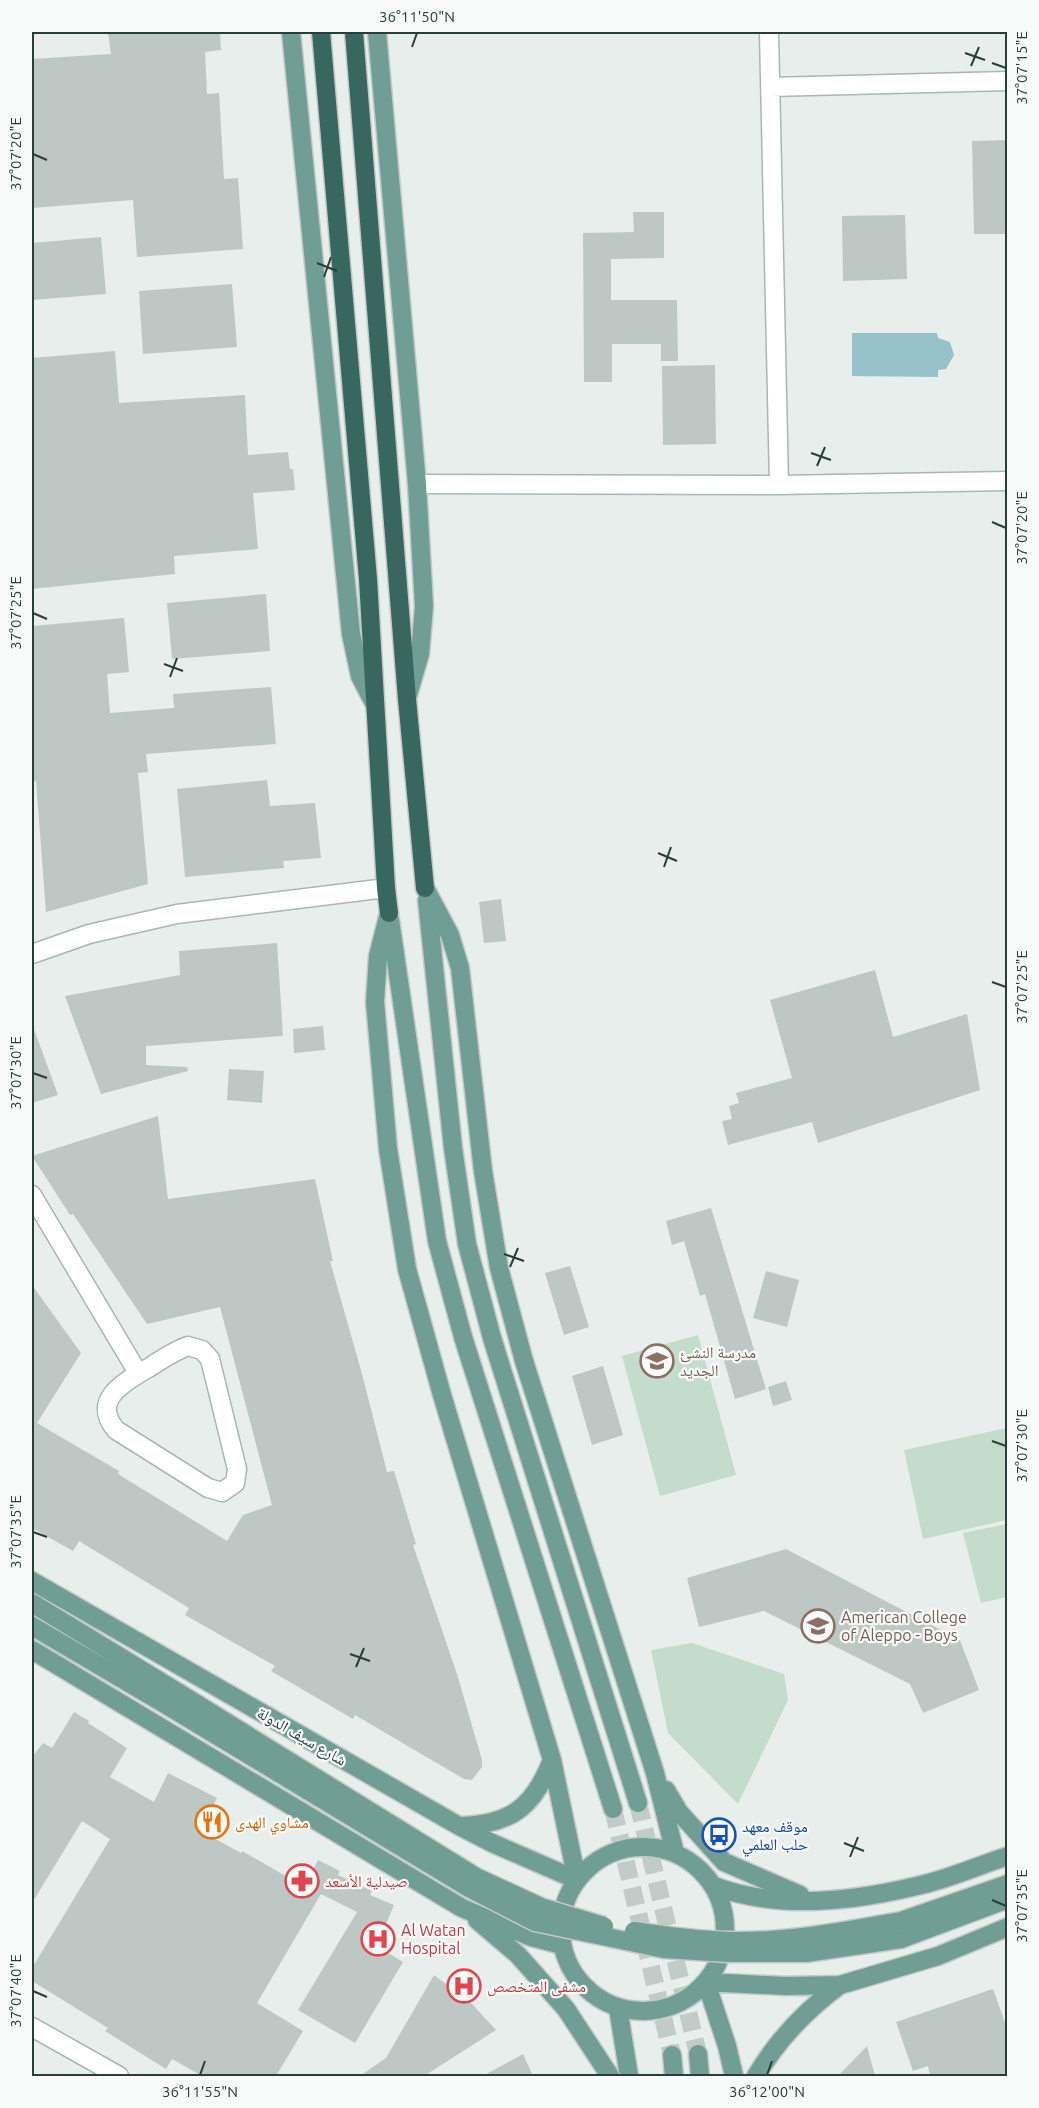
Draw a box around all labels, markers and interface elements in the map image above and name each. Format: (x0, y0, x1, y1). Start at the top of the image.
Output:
text: 36°11'50"N (379, 8, 455, 25)
text: 37°07'15"E (1013, 31, 1030, 105)
text: 37°07'20"E (7, 117, 24, 191)
text: 37°07'20"E (1013, 491, 1030, 565)
text: 37°07'25"E (7, 576, 24, 650)
text: 37°07'25"E (1013, 950, 1030, 1024)
text: 37°07'30"E (7, 1036, 24, 1110)
school or university icon: مدرسة النشئ الجديد (639, 1343, 675, 1379)
place label: مدرسة النشئ الجديد (680, 1343, 756, 1379)
text: 37°07'30"E (1013, 1409, 1030, 1483)
text: 37°07'35"E (7, 1495, 24, 1569)
school or university icon: American College of Aleppo - Boys (800, 1608, 836, 1644)
place label: American College of Aleppo - Boys (841, 1608, 967, 1644)
street label: شارع سيف الدولة (253, 1703, 350, 1771)
restaurant icon: مشاوي الهدى (194, 1804, 230, 1840)
place label: مشاوي الهدى (235, 1813, 309, 1835)
bus stop icon: موقف معهد حلب العلمي (701, 1817, 737, 1853)
place label: موقف معهد حلب العلمي (742, 1817, 808, 1857)
pharmacy icon: صيدلية الأسعد (284, 1863, 320, 1899)
text: 37°07'35"E (1013, 1869, 1030, 1943)
place label: صيدلية الأسعد (325, 1872, 408, 1890)
hospital icon: Al Watan Hospital (360, 1921, 396, 1957)
place label: Al Watan Hospital (401, 1921, 466, 1957)
text: 37°07'40"E (7, 1954, 24, 2028)
hospital icon: مشفى المتخصص (446, 1968, 482, 2004)
place label: مشفى المتخصص (487, 1977, 586, 1997)
text: 36°11'55"N (162, 2083, 238, 2100)
text: 36°12'00"N (729, 2083, 805, 2100)

